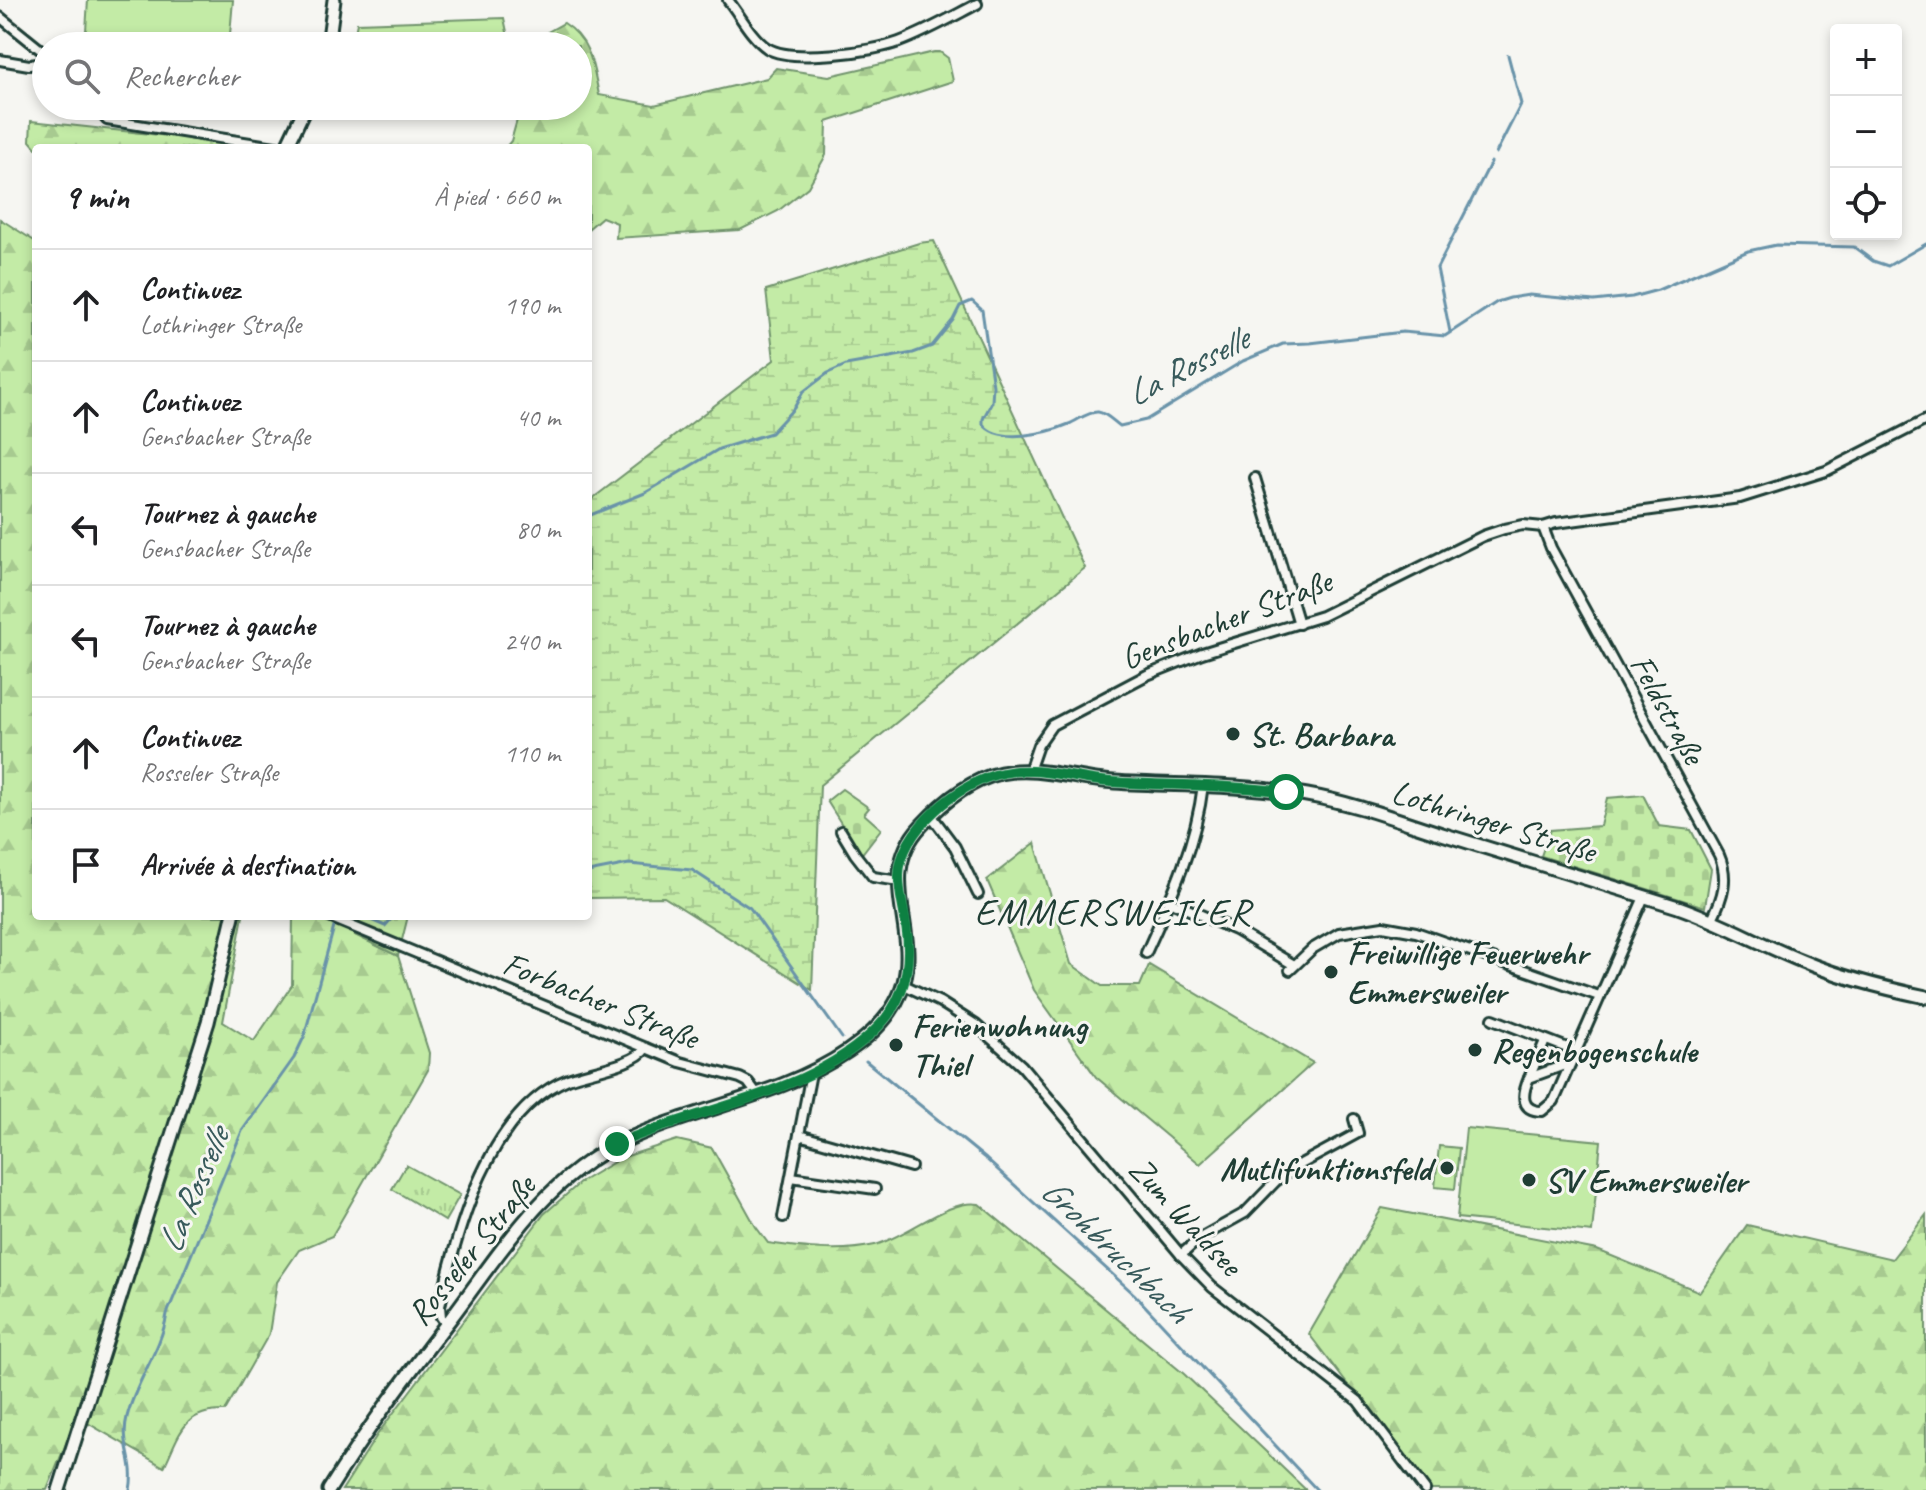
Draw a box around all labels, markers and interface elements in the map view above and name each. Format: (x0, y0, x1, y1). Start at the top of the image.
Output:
map controls (1830, 24, 1902, 240)
button: + (1830, 24, 1902, 96)
search box (32, 32, 592, 120)
icon: search (60, 54, 104, 98)
text: Rechercher (124, 57, 239, 95)
button: − (1830, 96, 1902, 168)
button: locate (1830, 168, 1902, 240)
text: 9 min (64, 175, 129, 218)
text: À pied · 660 m (434, 180, 560, 213)
text: Continuez (140, 270, 239, 308)
icon: ahead (64, 283, 108, 327)
text: 190 m (504, 289, 560, 322)
text: Lothringer Straße (140, 308, 301, 341)
water label: La Rosselle (1118, 313, 1260, 416)
text: Continuez (140, 382, 239, 420)
icon: ahead (64, 395, 108, 439)
text: 40 m (516, 401, 560, 434)
text: Gensbacher Straße (140, 420, 310, 453)
text: Tournez à gauche (140, 494, 315, 532)
icon: left (64, 507, 108, 551)
text: 80 m (516, 513, 560, 546)
text: Gensbacher Straße (140, 532, 310, 565)
street label: Gensbacher Straße (1115, 558, 1340, 679)
text: Tournez à gauche (140, 606, 315, 644)
icon: left (64, 619, 108, 663)
text: 240 m (504, 625, 560, 658)
text: Gensbacher Straße (140, 644, 310, 677)
street label: Feldstraße (1620, 647, 1717, 774)
place label: St. Barbara (1249, 713, 1396, 756)
text: Continuez (140, 718, 239, 756)
marker: St. Barbara (1224, 725, 1242, 743)
icon: ahead (64, 731, 108, 775)
text: 110 m (504, 737, 560, 770)
text: Rosseler Straße (140, 756, 278, 789)
street label: Lothringer Straße (1387, 770, 1604, 873)
route start (1268, 774, 1304, 810)
icon: arrive (64, 843, 108, 887)
text: Arrivée à destination (140, 846, 355, 884)
district label: EMMERSWEILER (974, 888, 1254, 935)
place label: Freiwillige Feuerwehr Emmersweiler (1347, 931, 1592, 1013)
street label: Forbacher Straße (497, 941, 708, 1060)
marker: Freiwillige Feuerwehr Emmersweiler (1322, 963, 1340, 981)
place label: Ferienwohnung Thiel (912, 1004, 1089, 1086)
place label: Regenbogenschule (1491, 1029, 1699, 1072)
marker: Ferienwohnung Thiel (887, 1036, 905, 1054)
marker: Regenbogenschule (1466, 1041, 1484, 1059)
water label: La Rosselle (146, 1116, 242, 1259)
route end (599, 1126, 635, 1162)
street label: Zum Waldsee (1120, 1147, 1254, 1287)
place label: Mutlifunktionsfeld (1220, 1147, 1437, 1190)
marker: Mutlifunktionsfeld (1438, 1159, 1456, 1177)
place label: SV Emmersweiler (1545, 1159, 1751, 1202)
street label: Rosseler Straße (397, 1164, 546, 1334)
water label: Grohbruchbach (1032, 1168, 1202, 1334)
marker: SV Emmersweiler (1520, 1171, 1538, 1189)

